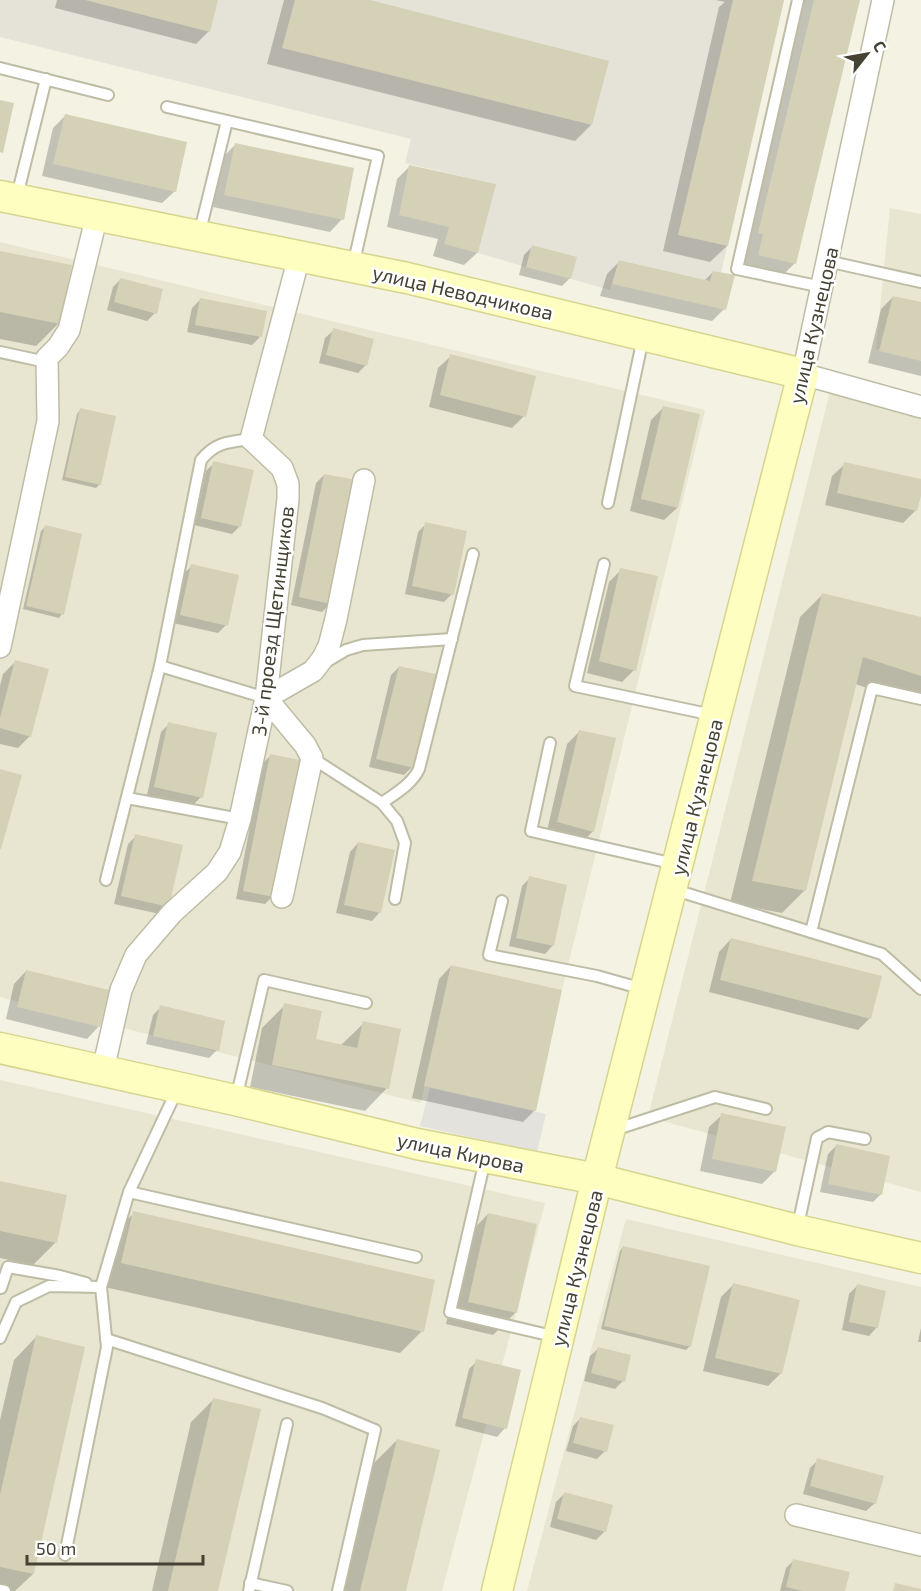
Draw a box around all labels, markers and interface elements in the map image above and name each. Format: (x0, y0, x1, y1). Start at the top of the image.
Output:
north arrow (837, 24, 897, 84)
text: С (870, 37, 891, 55)
street label: улица Кузнецова (783, 244, 844, 406)
street label: улица Неводчикова (370, 260, 556, 325)
street label: 3-й проезд Щетинщиков (246, 504, 298, 738)
street label: улица Кузнецова (665, 716, 728, 878)
street label: улица Кирова (395, 1127, 527, 1178)
street label: улица Кузнецова (545, 1187, 608, 1349)
scale bar (27, 1528, 202, 1566)
text: 50 m (36, 1537, 76, 1559)

